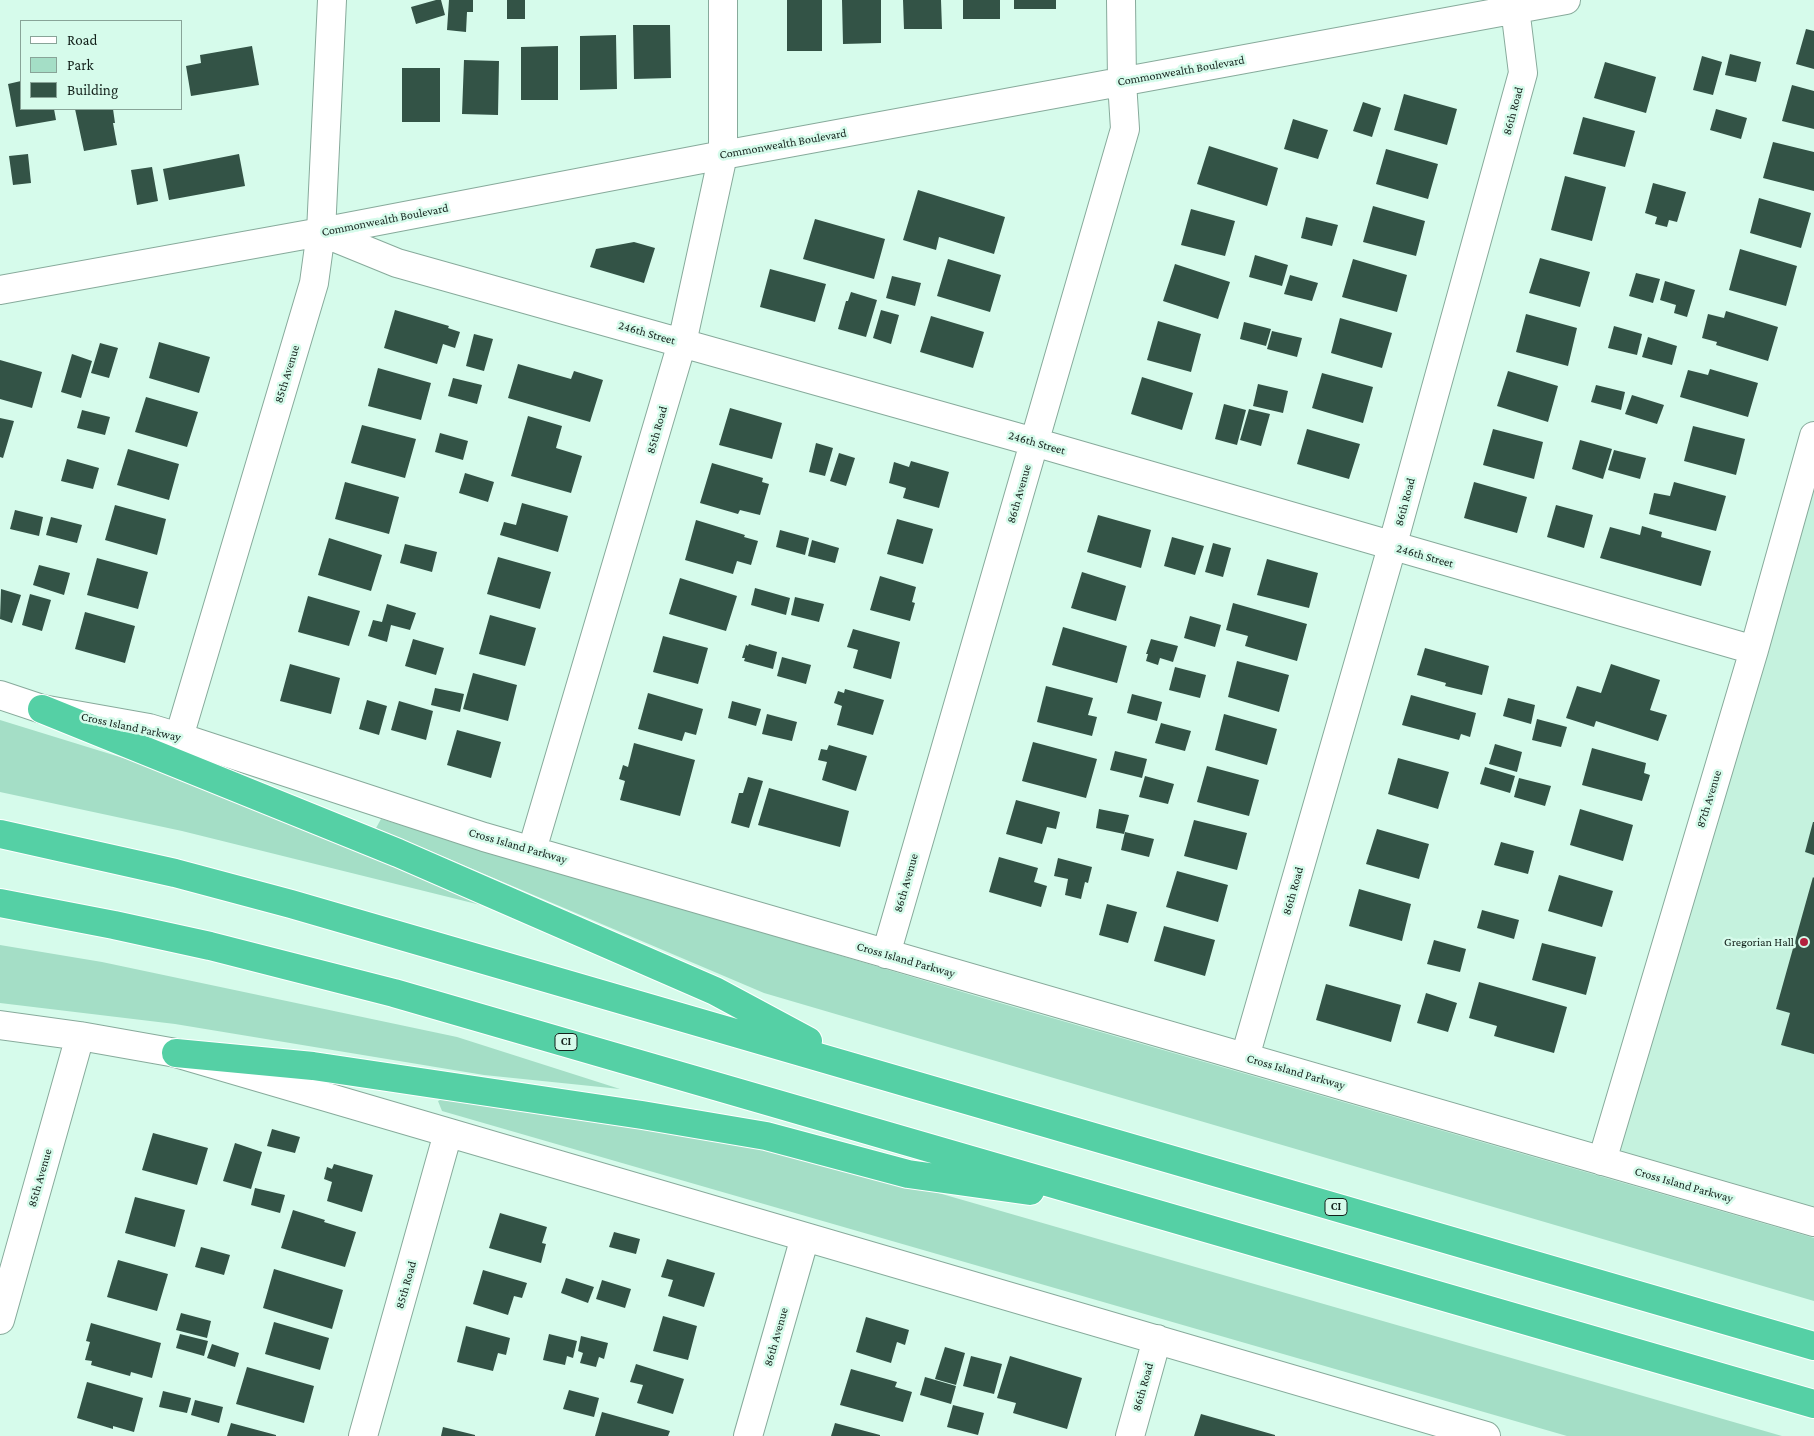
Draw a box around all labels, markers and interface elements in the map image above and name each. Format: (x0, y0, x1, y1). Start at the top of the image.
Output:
legend (20, 20, 182, 110)
text: Road (67, 32, 97, 48)
street label: Commonwealth Boulevard (1116, 53, 1246, 89)
text: Park (67, 57, 94, 73)
text: Building (67, 82, 118, 98)
street label: 86th Road (1500, 85, 1526, 137)
street label: Commonwealth Boulevard (718, 126, 848, 162)
street label: Commonwealth Boulevard (321, 201, 449, 239)
street label: 246th Street (617, 318, 677, 348)
street label: 85th Avenue (271, 343, 303, 405)
street label: 85th Road (643, 405, 671, 455)
street label: 246th Street (1007, 428, 1067, 458)
street label: 86th Avenue (1004, 463, 1034, 525)
street label: 86th Road (1392, 476, 1418, 528)
street label: 246th Street (1395, 541, 1455, 571)
street label: Cross Island Parkway (80, 709, 182, 745)
street label: 87th Avenue (1693, 768, 1725, 830)
street label: Cross Island Parkway (467, 825, 569, 867)
street label: 86th Avenue (891, 852, 921, 914)
street label: 86th Road (1279, 865, 1307, 917)
place label: Gregorian Hall (1724, 935, 1794, 949)
marker: Gregorian Hall (1798, 936, 1810, 948)
street label: Cross Island Parkway (855, 939, 957, 981)
road number: CI (555, 1034, 577, 1050)
street label: Cross Island Parkway (1245, 1051, 1347, 1093)
street label: 85th Avenue (25, 1147, 55, 1209)
street label: Cross Island Parkway (1633, 1164, 1735, 1206)
road number: CI (1325, 1198, 1347, 1216)
street label: 85th Road (392, 1260, 420, 1310)
street label: 86th Avenue (761, 1306, 791, 1368)
street label: 86th Road (1129, 1361, 1157, 1413)

